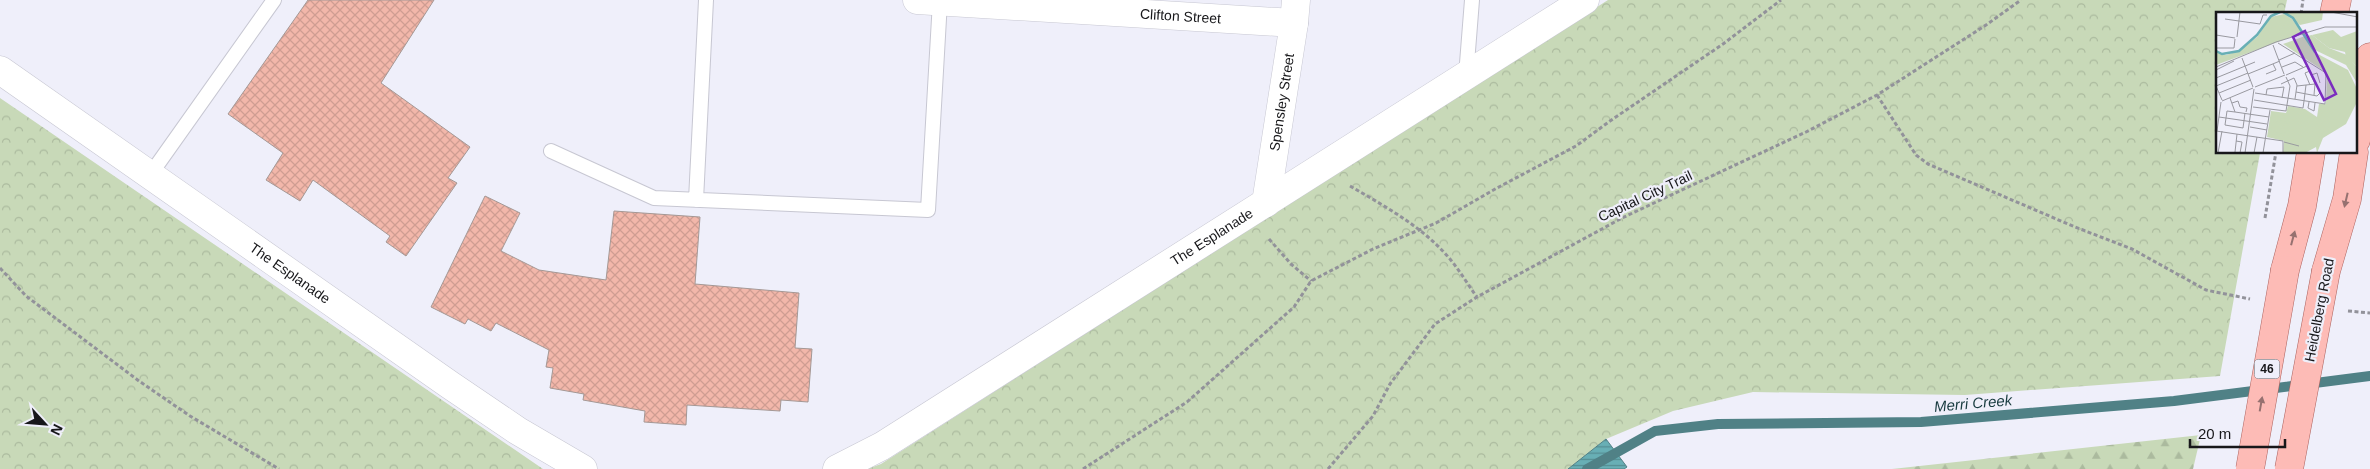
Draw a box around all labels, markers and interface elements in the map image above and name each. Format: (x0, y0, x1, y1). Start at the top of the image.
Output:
street label: Clifton Street (1140, 6, 1222, 27)
inset map (2216, 12, 2358, 154)
street label: Spensley Street (1266, 52, 1297, 152)
street label: Capital City Trail (1595, 167, 1695, 225)
one-way arrow (2342, 193, 2350, 208)
street label: The Esplanade (1168, 205, 1256, 269)
one-way arrow (2290, 230, 2298, 245)
street label: The Esplanade (247, 239, 333, 307)
street label: Heidelberg Road (2301, 257, 2337, 363)
road number: 46 (2254, 359, 2280, 378)
water label: Merri Creek (1933, 391, 2014, 415)
one-way arrow (2257, 395, 2265, 411)
north arrow (20, 399, 70, 449)
scale bar (2190, 416, 2285, 448)
text: N (47, 422, 66, 438)
text: 20 m (2198, 425, 2231, 442)

